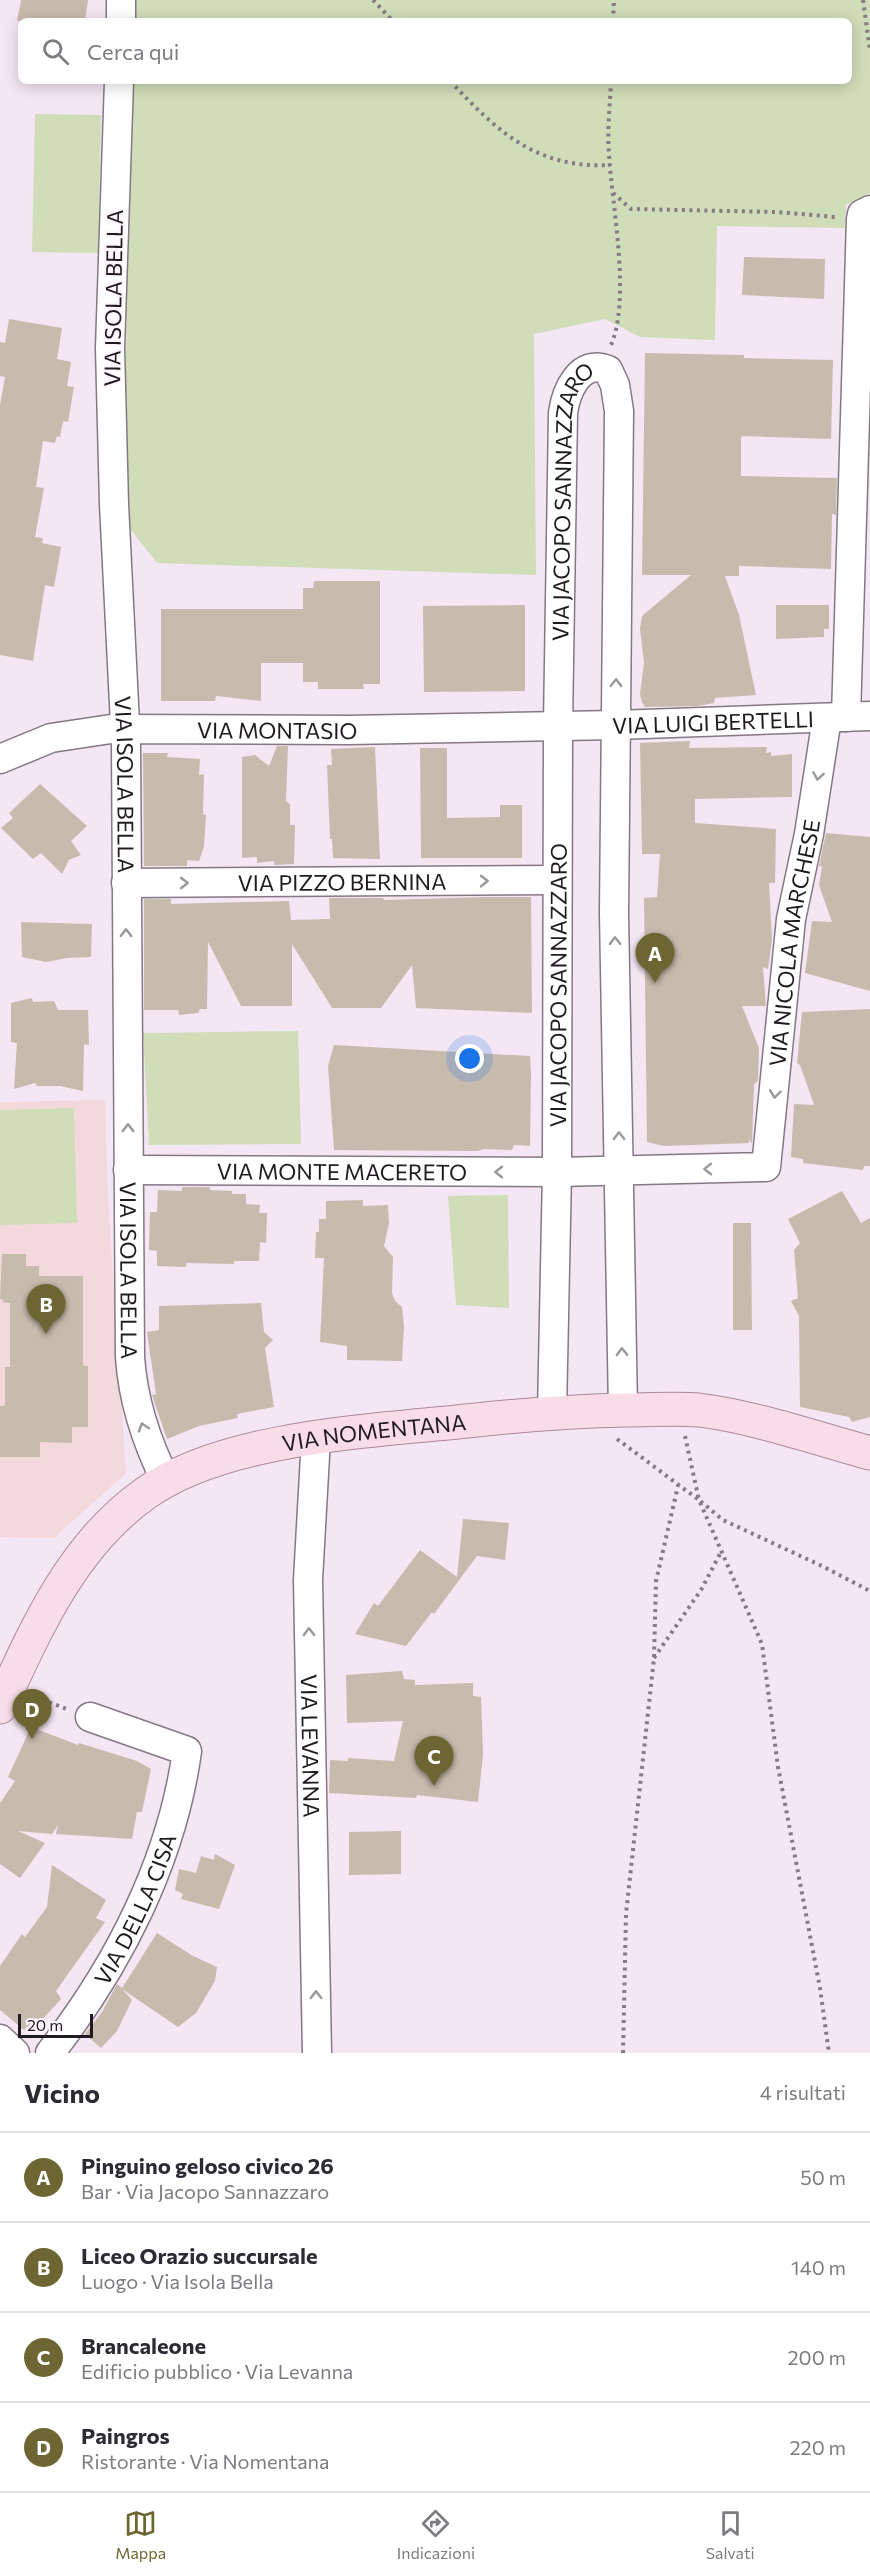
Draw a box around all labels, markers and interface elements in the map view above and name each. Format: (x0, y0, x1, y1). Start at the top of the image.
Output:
search box (18, 18, 852, 84)
icon: search (39, 35, 72, 68)
text: Cerca qui (87, 38, 179, 65)
street label: VIA ISOLA BELLA (98, 209, 128, 387)
street label: VIA JACOPO SANNAZZARO (546, 356, 598, 641)
one-way arrow (609, 678, 622, 687)
street label: VIA ISOLA BELLA (110, 695, 140, 873)
street label: VIA LUIGI BERTELLI (612, 704, 814, 739)
street label: VIA MONTASIO (197, 716, 358, 744)
one-way arrow (813, 771, 825, 781)
street label: VIA NICOLA MARCHESE (763, 817, 825, 1068)
street label: VIA JACOPO SANNAZZARO (544, 843, 571, 1127)
street label: VIA PIZZO BERNINA (238, 867, 446, 896)
one-way arrow (480, 875, 489, 887)
one-way arrow (180, 877, 189, 889)
one-way arrow (120, 929, 132, 938)
pin: A (636, 934, 674, 983)
one-way arrow (609, 936, 621, 945)
your location (455, 1044, 484, 1073)
one-way arrow (769, 1089, 781, 1098)
one-way arrow (122, 1124, 134, 1133)
one-way arrow (613, 1131, 626, 1140)
street label: VIA MONTE MACERETO (217, 1157, 467, 1185)
one-way arrow (703, 1162, 712, 1175)
one-way arrow (494, 1166, 503, 1178)
street label: VIA ISOLA BELLA (115, 1182, 144, 1359)
pin: B (26, 1284, 66, 1334)
one-way arrow (616, 1347, 629, 1356)
street label: VIA NOMENTANA (280, 1408, 467, 1456)
one-way arrow (138, 1422, 150, 1433)
one-way arrow (303, 1627, 315, 1636)
street label: VIA LEVANNA (296, 1674, 326, 1818)
pin: D (12, 1690, 51, 1739)
pin: C (414, 1736, 454, 1786)
street label: VIA DELLA CISA (88, 1830, 181, 1990)
one-way arrow (310, 1990, 322, 1999)
scale bar (18, 2011, 93, 2038)
text: 20 m (27, 2015, 63, 2034)
text: Vicino (24, 2077, 100, 2108)
text: 4 risultati (760, 2080, 846, 2104)
text: Pinguino geloso civico 26 (81, 2152, 334, 2179)
text: A (36, 2165, 51, 2189)
text: 50 m (800, 2165, 846, 2189)
text: Bar · Via Jacopo Sannazzaro (81, 2179, 329, 2203)
text: Liceo Orazio succursale (81, 2242, 318, 2269)
text: B (37, 2255, 50, 2279)
text: 140 m (791, 2255, 846, 2279)
text: Luogo · Via Isola Bella (81, 2269, 274, 2293)
text: Brancaleone (81, 2332, 206, 2359)
text: C (37, 2345, 50, 2369)
text: 200 m (788, 2345, 846, 2369)
text: Edificio pubblico · Via Levanna (81, 2359, 353, 2383)
text: Paingros (81, 2422, 170, 2449)
text: D (36, 2435, 51, 2459)
text: 220 m (790, 2435, 846, 2459)
text: Ristorante · Via Nomentana (81, 2449, 330, 2473)
tab: Mappa (115, 2507, 166, 2562)
tab: Indicazioni (397, 2507, 475, 2562)
tab: Salvati (706, 2507, 755, 2562)

